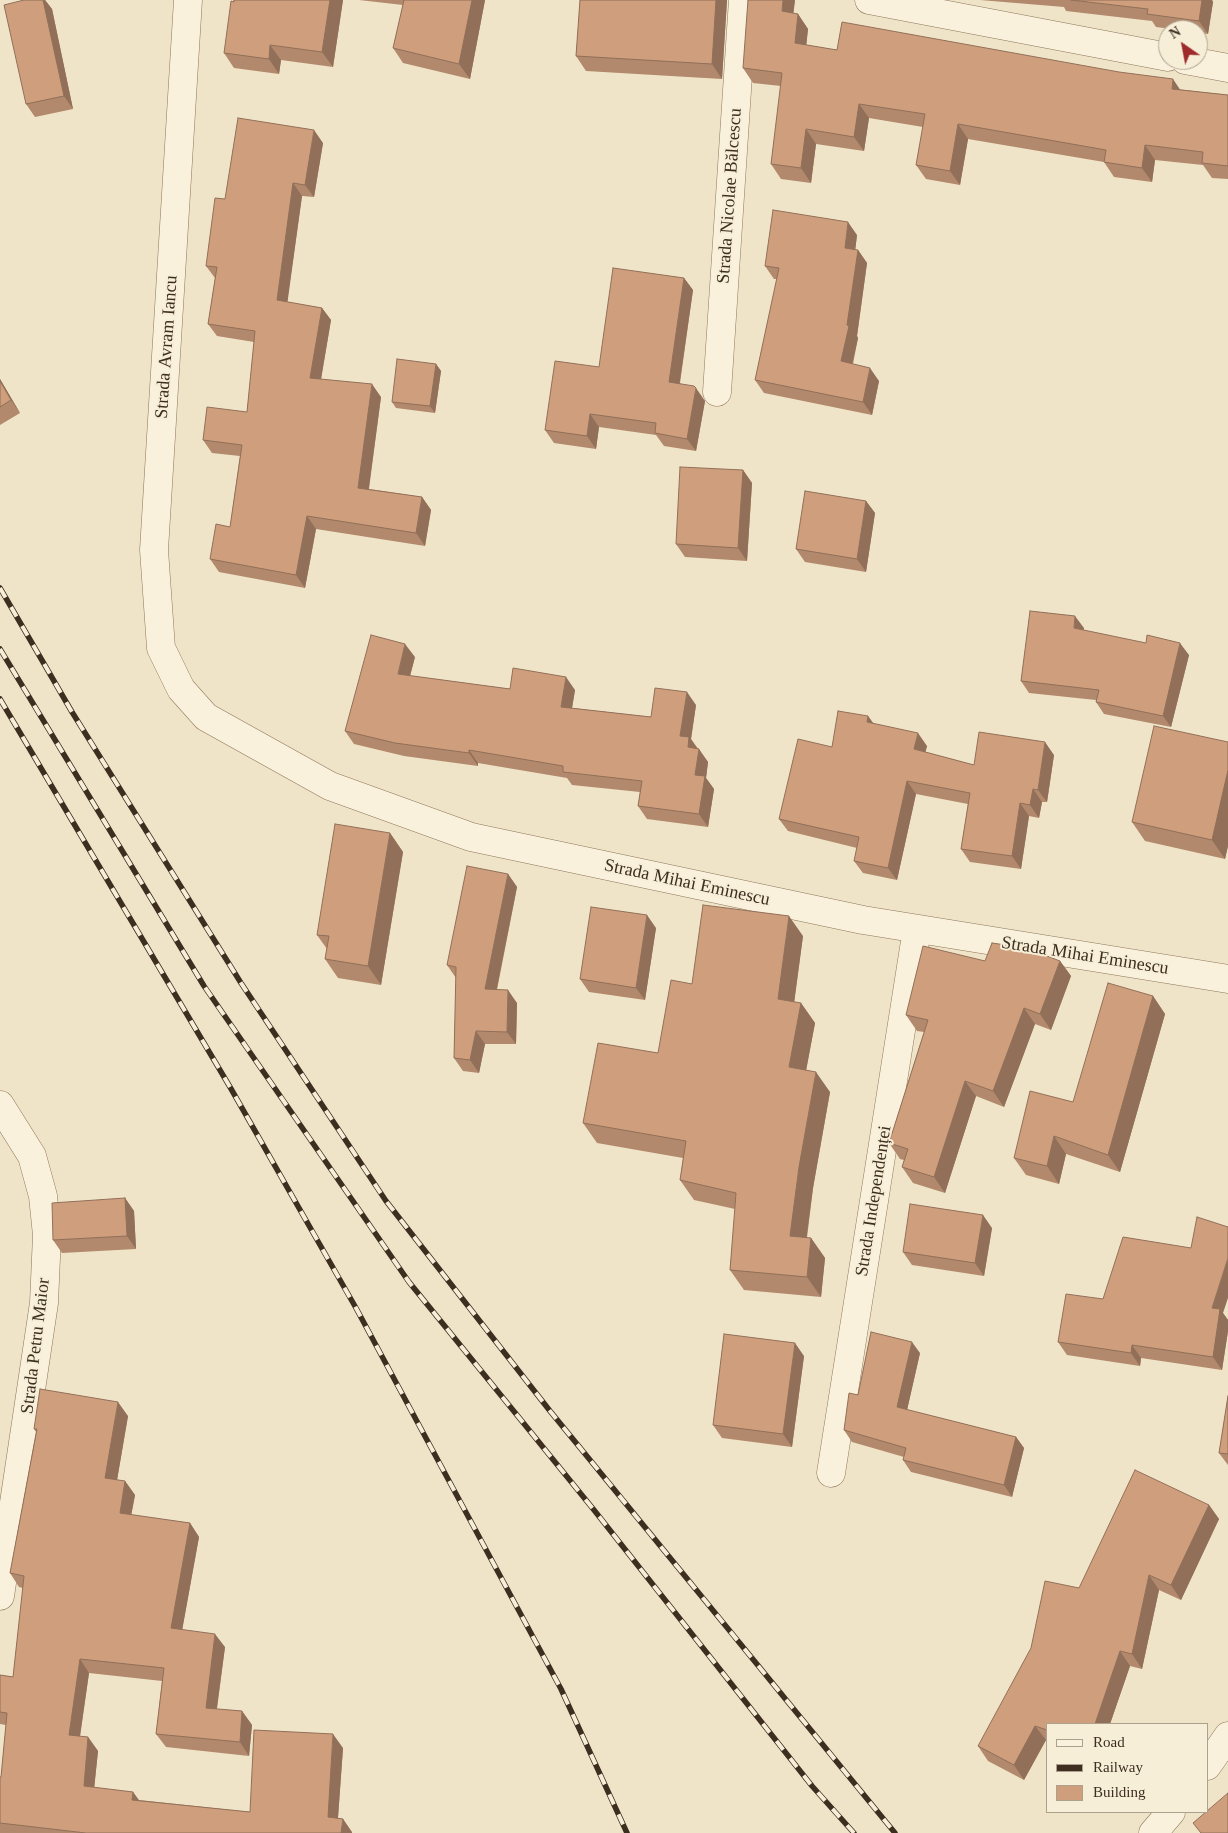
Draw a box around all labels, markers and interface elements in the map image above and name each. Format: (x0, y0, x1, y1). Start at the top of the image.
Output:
north arrow (1158, 20, 1208, 70)
text: N (1167, 24, 1183, 42)
street label: Strada Nicolae Bălcescu (713, 107, 747, 285)
street label: Strada Avram Iancu (151, 275, 183, 419)
street label: Strada Mihai Eminescu (602, 855, 772, 911)
street label: Strada Mihai Eminescu (1000, 932, 1170, 980)
street label: Strada Independenței (851, 1124, 897, 1278)
street label: Strada Petru Maior (17, 1277, 55, 1415)
legend (1046, 1723, 1208, 1813)
text: Road (1093, 1734, 1125, 1750)
text: Railway (1093, 1759, 1143, 1775)
text: Building (1093, 1784, 1146, 1800)

